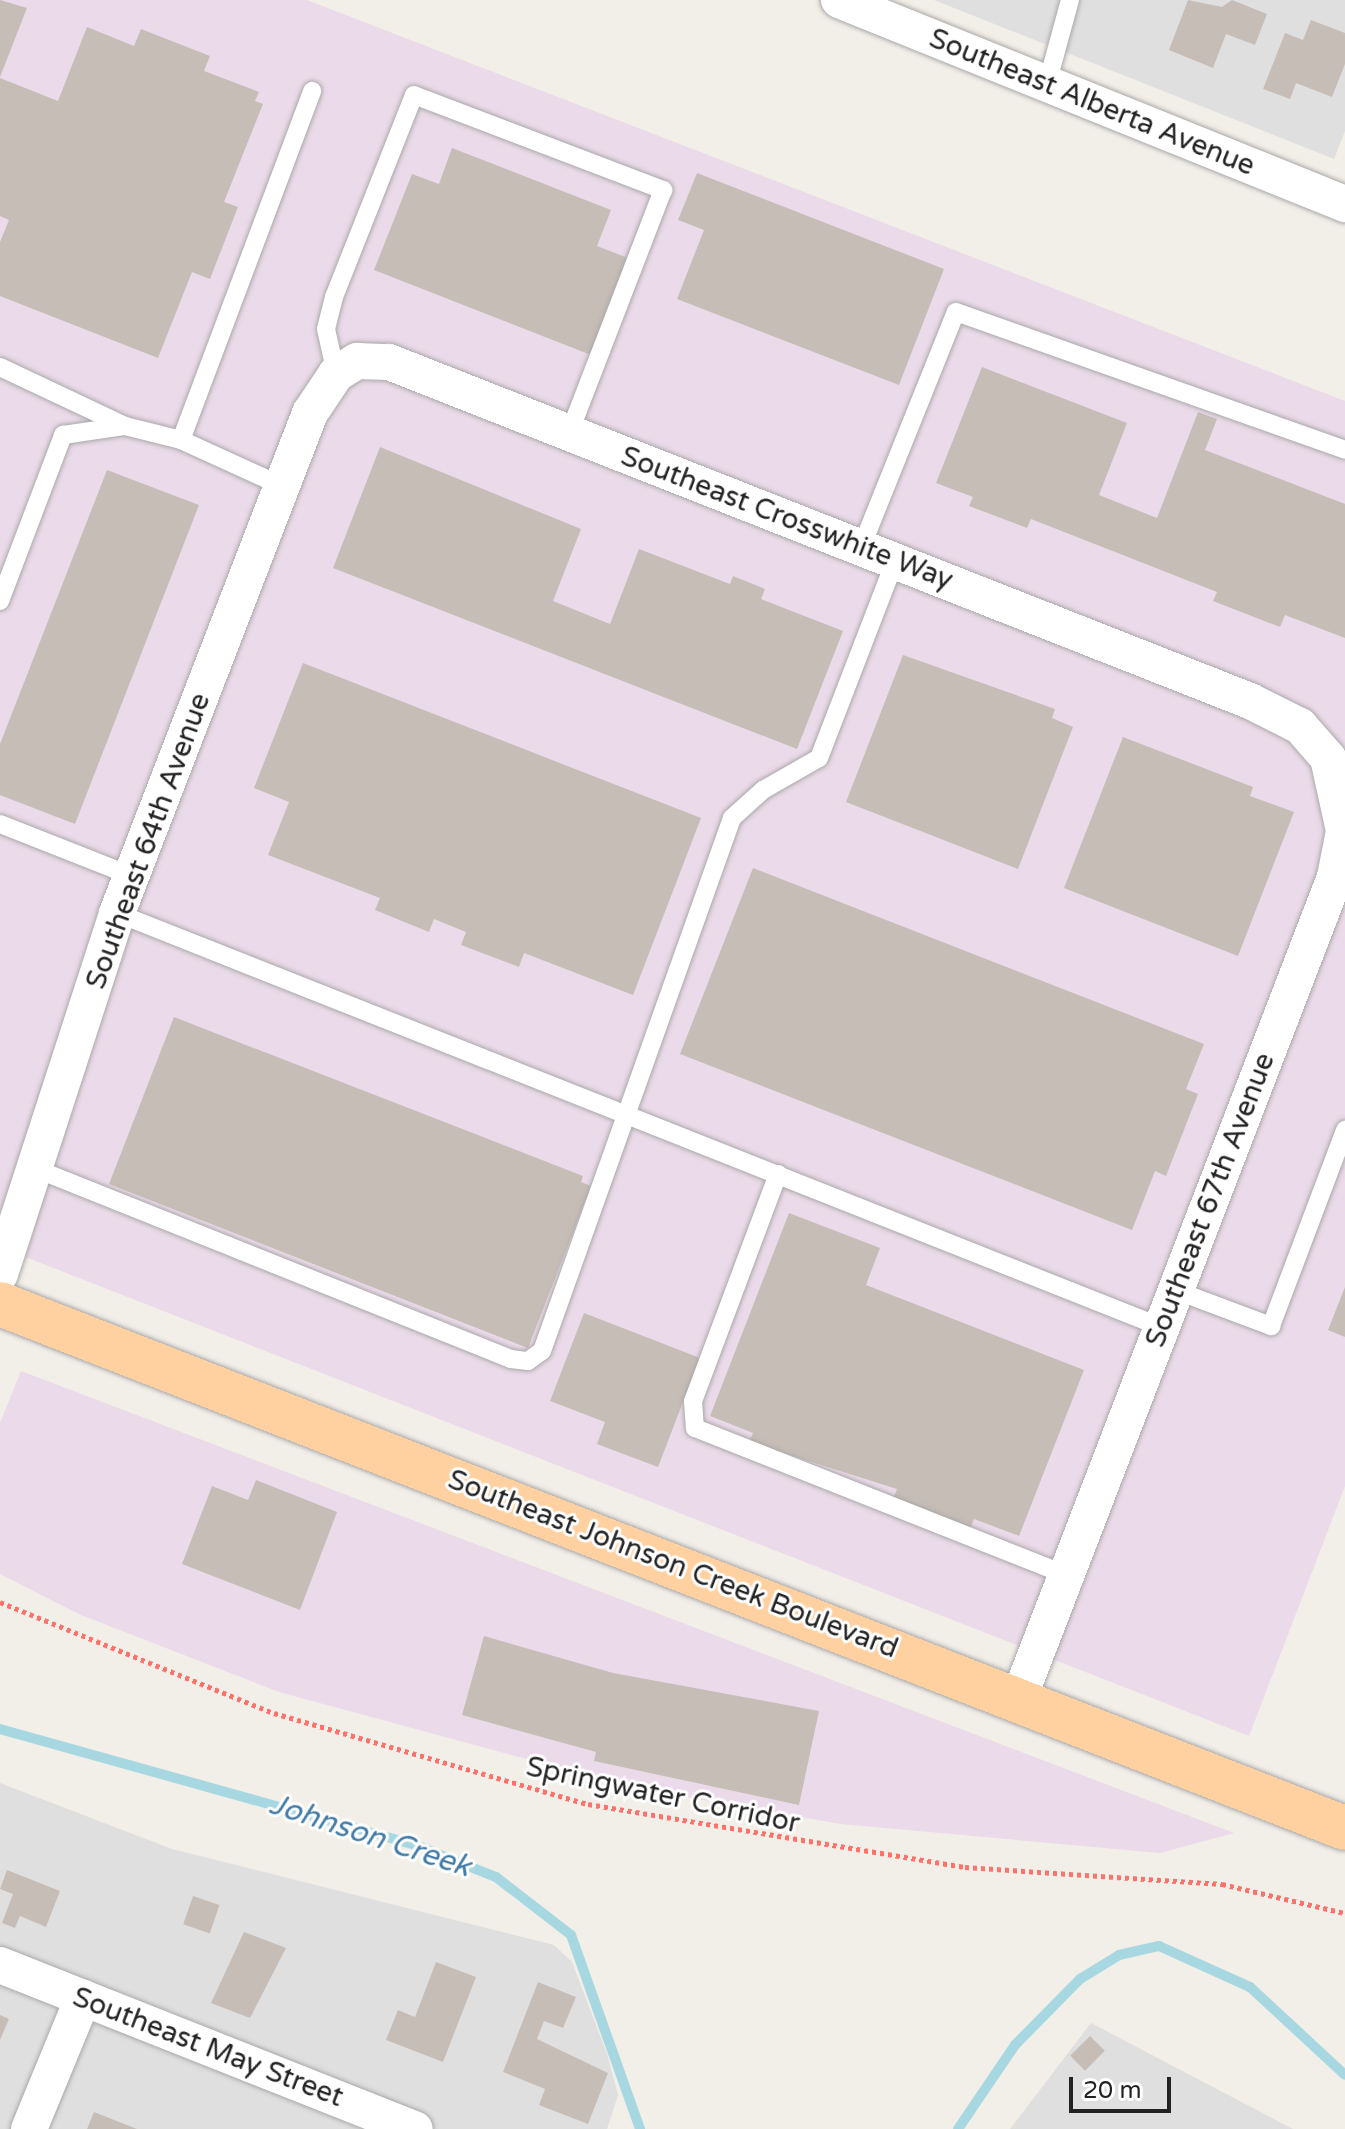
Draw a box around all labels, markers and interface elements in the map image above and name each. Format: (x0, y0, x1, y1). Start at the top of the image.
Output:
street label: Southeast Alberta Avenue (924, 21, 1260, 183)
street label: Southeast Crosswhite Way (616, 439, 958, 597)
street label: Southeast 64th Avenue (79, 688, 217, 994)
street label: Southeast 67th Avenue (1138, 1048, 1282, 1352)
street label: Southeast Johnson Creek Boulevard (443, 1462, 903, 1666)
street label: Springwater Corridor (523, 1750, 803, 1840)
water label: Johnson Creek (265, 1787, 475, 1885)
street label: Southeast May Street (68, 1980, 348, 2114)
scale bar (1073, 2061, 1175, 2111)
text: 20 m (1083, 2076, 1141, 2105)

